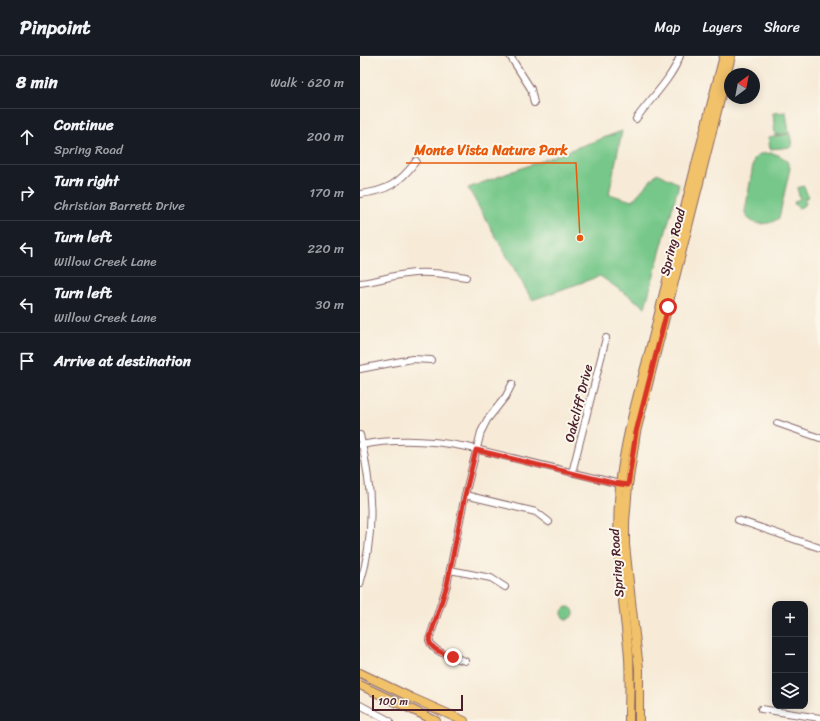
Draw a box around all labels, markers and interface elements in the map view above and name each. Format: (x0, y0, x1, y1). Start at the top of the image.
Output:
text: Pinpoint (20, 11, 91, 44)
text: Map (655, 15, 680, 40)
text: Layers (702, 15, 742, 40)
text: Share (764, 15, 800, 40)
text: 8 min (16, 67, 58, 97)
north arrow (724, 68, 760, 104)
text: Walk · 620 m (270, 71, 344, 94)
text: Continue (54, 112, 114, 138)
text: 200 m (307, 125, 344, 148)
icon: ahead (16, 126, 38, 148)
callout: Monte Vista Nature Park (406, 137, 576, 163)
text: Spring Road (54, 138, 123, 161)
text: Monte Vista Nature Park (413, 138, 568, 163)
text: Turn right (54, 168, 119, 194)
text: 170 m (309, 181, 344, 204)
icon: right (16, 182, 38, 204)
text: Christian Barrett Drive (54, 194, 185, 217)
street label: Spring Road (653, 205, 692, 278)
text: Turn left (54, 224, 112, 250)
text: 220 m (307, 237, 344, 260)
icon: left (16, 238, 38, 260)
text: Willow Creek Lane (54, 250, 157, 273)
text: Turn left (54, 280, 112, 306)
text: 30 m (315, 293, 344, 316)
icon: left (16, 294, 38, 316)
route start (659, 298, 677, 316)
text: Willow Creek Lane (54, 306, 157, 329)
text: Arrive at destination (54, 348, 191, 374)
icon: arrive (16, 350, 38, 372)
street label: Oakcliff Drive (558, 361, 599, 445)
street label: Spring Road (603, 527, 630, 598)
map controls (772, 601, 808, 709)
button: + (772, 601, 808, 637)
button: − (772, 637, 808, 673)
route end (444, 648, 462, 666)
button: layers (772, 673, 808, 709)
text: 100 m (378, 692, 408, 711)
scale bar (372, 693, 463, 712)

